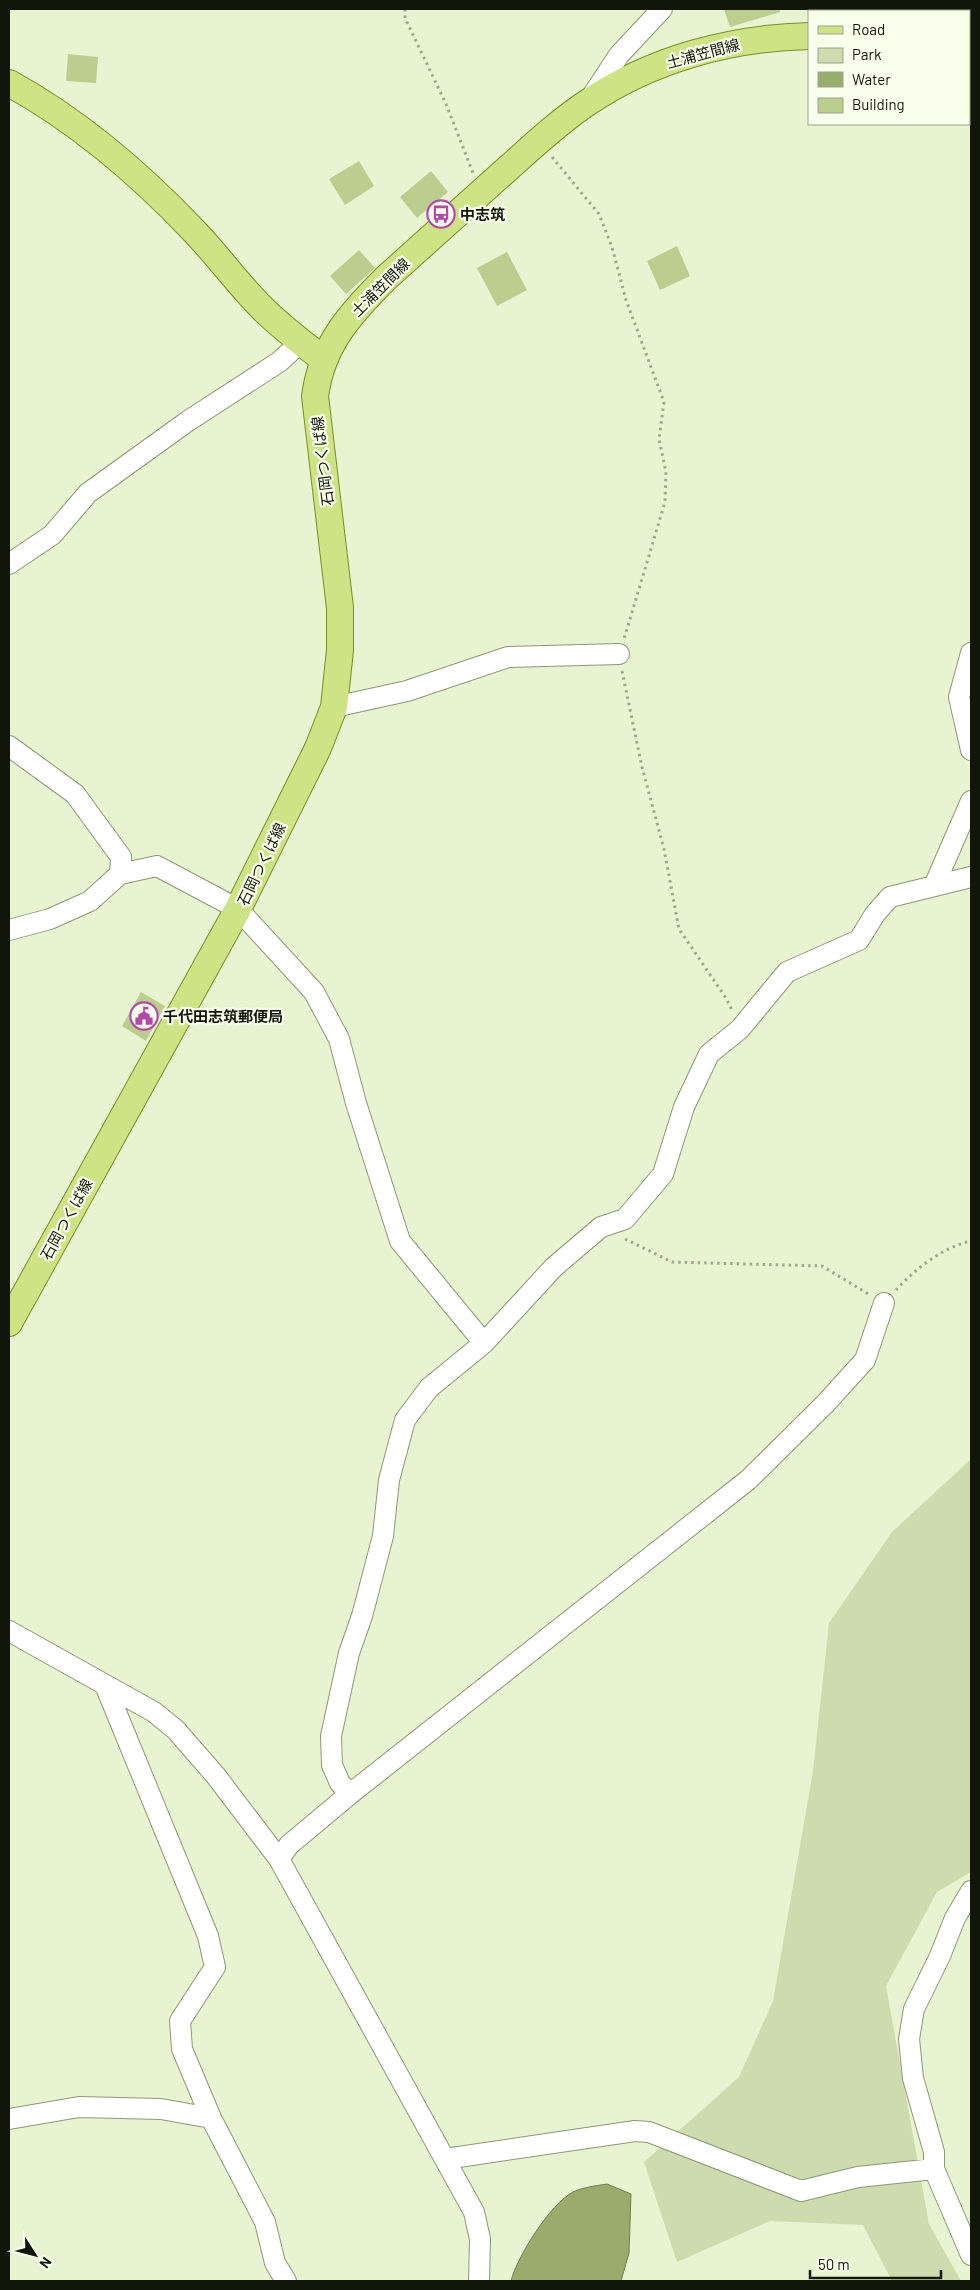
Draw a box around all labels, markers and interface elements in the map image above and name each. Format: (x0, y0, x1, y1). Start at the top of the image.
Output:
legend (808, 10, 970, 125)
text: Road (852, 20, 885, 38)
street label: 土浦笠間線 (664, 35, 742, 71)
text: Park (852, 45, 882, 63)
text: Water (852, 70, 891, 88)
text: Building (852, 95, 905, 113)
bus stop icon: 中志筑 (426, 199, 456, 229)
place label: 中志筑 (460, 205, 505, 223)
street label: 土浦笠間線 (347, 254, 413, 320)
street label: 石岡つくば線 (308, 415, 336, 507)
street label: 石岡つくば線 (233, 820, 289, 908)
public building icon: 千代田志筑郵便局 (129, 1001, 159, 1031)
place label: 千代田志筑郵便局 (163, 1007, 283, 1025)
street label: 石岡つくば線 (36, 1175, 96, 1263)
north arrow (10, 2230, 60, 2280)
scale bar (810, 2248, 941, 2280)
text: N (36, 2254, 56, 2272)
text: 50 m (818, 2255, 850, 2273)

